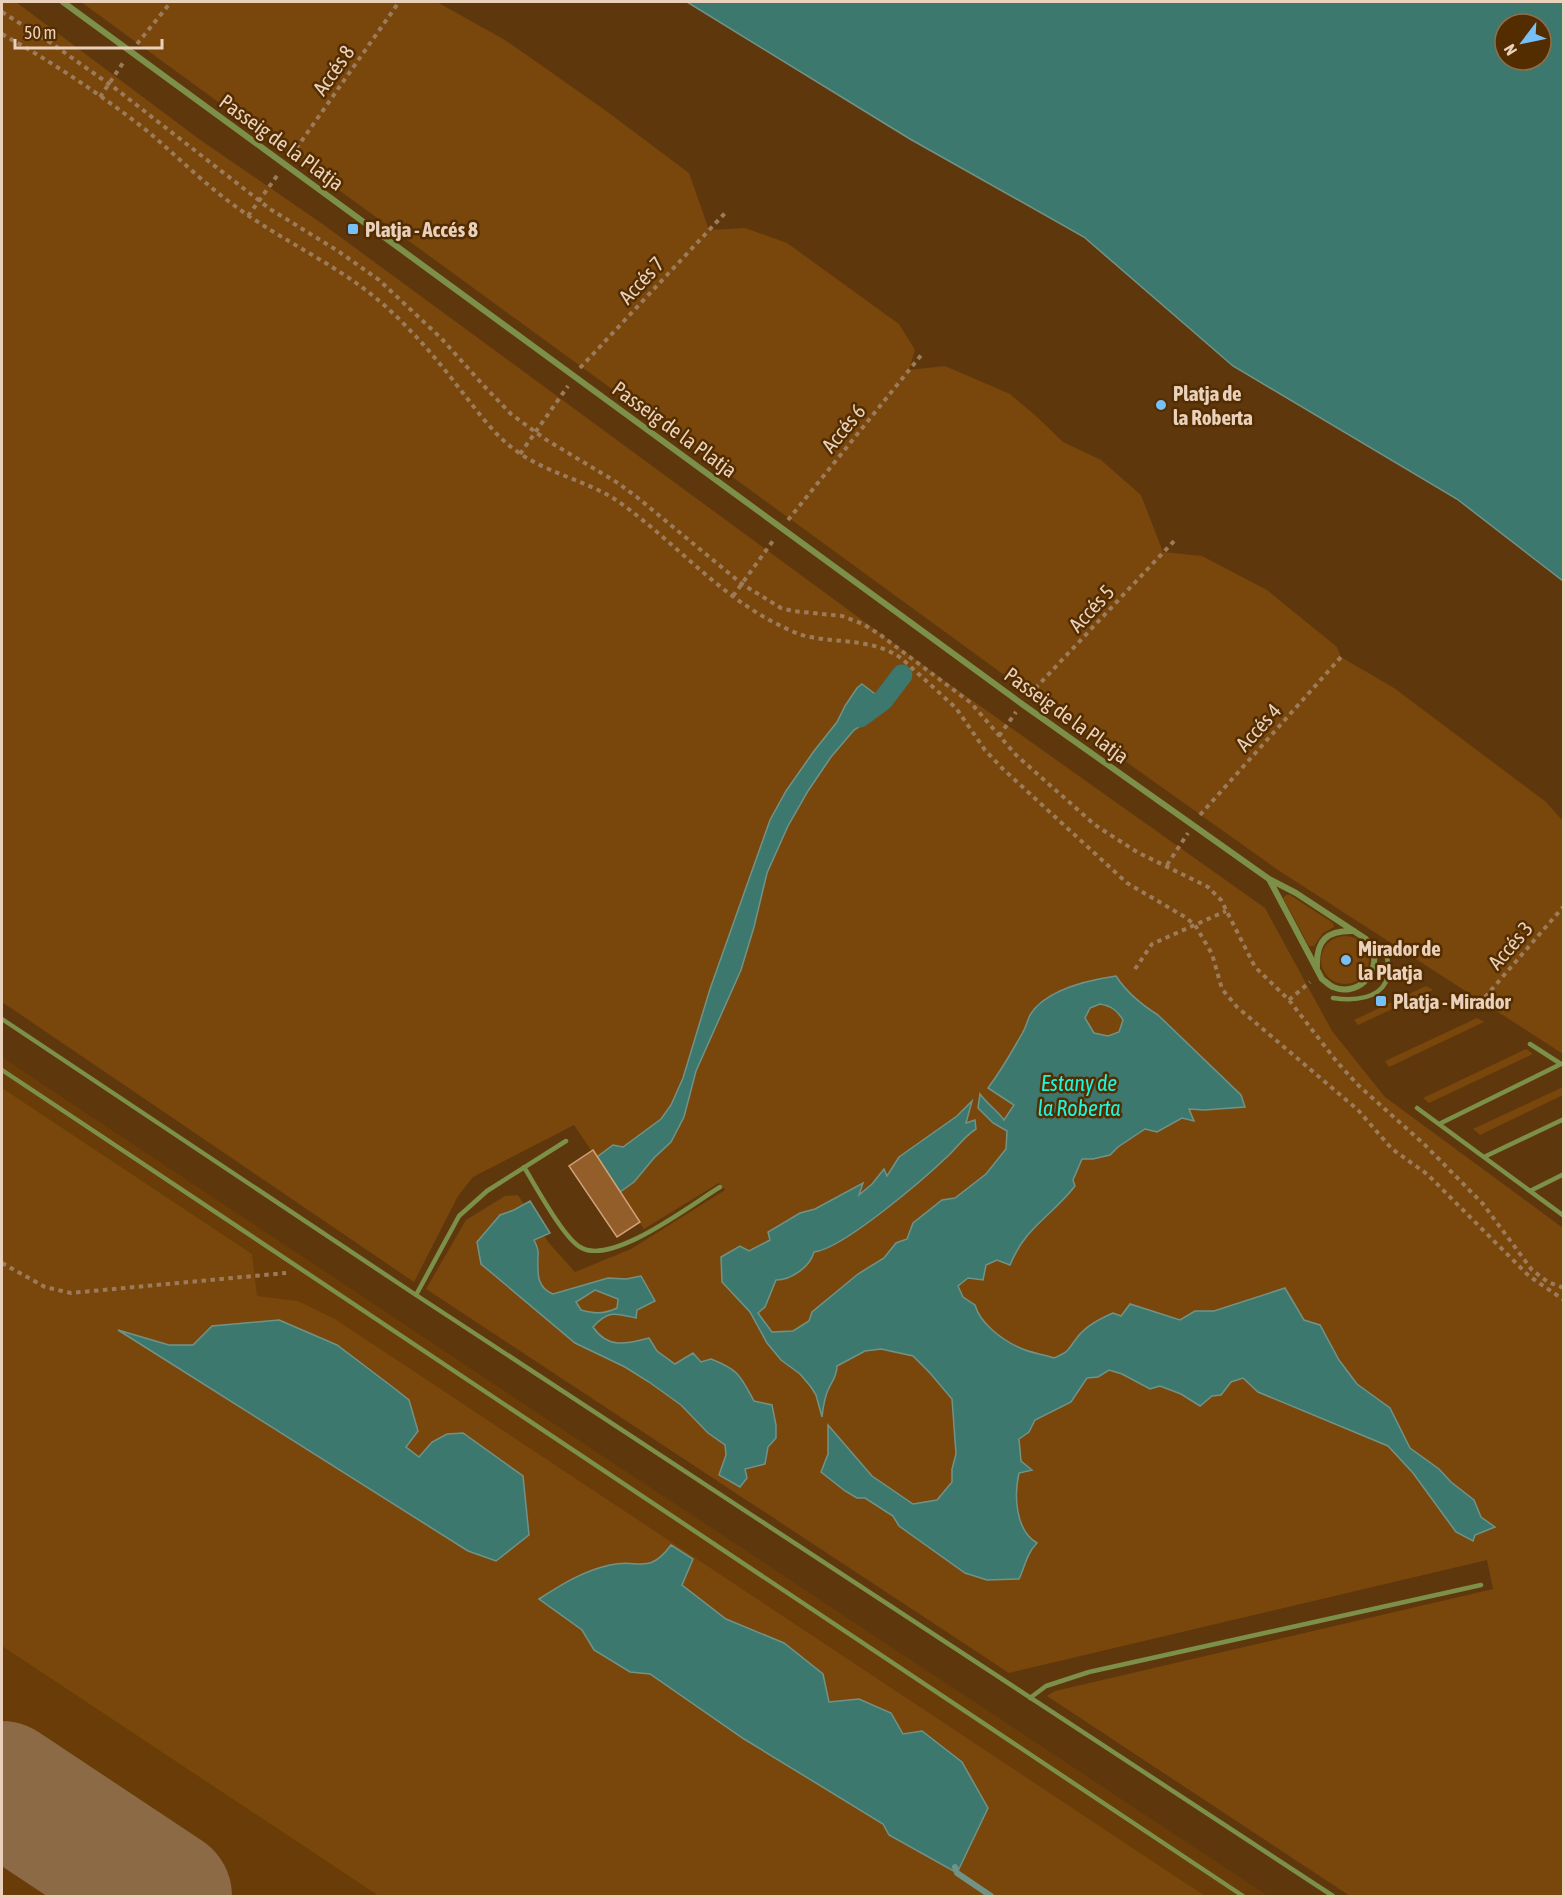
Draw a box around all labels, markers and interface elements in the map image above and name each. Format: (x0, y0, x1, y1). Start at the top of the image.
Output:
scale bar (15, 12, 162, 50)
north arrow (1493, 12, 1553, 72)
text: 50 m (24, 22, 56, 43)
street label: Accés 8 (307, 40, 359, 100)
text: N (1500, 41, 1520, 59)
street label: Passeig de la Platja (215, 89, 349, 195)
place label: Platja - Accés 8 (365, 217, 478, 241)
marker: Platja - Accés 8 (346, 222, 360, 236)
street label: Accés 7 (613, 252, 669, 308)
street label: Passeig de la Platja (608, 376, 742, 482)
place label: Platja de la Roberta (1173, 381, 1253, 429)
marker: Platja de la Roberta (1154, 398, 1168, 412)
street label: Accés 6 (816, 399, 870, 457)
street label: Accés 5 (1063, 580, 1119, 636)
street label: Passeig de la Platja (1000, 662, 1134, 768)
street label: Accés 4 (1231, 698, 1286, 756)
street label: Accés 3 (1483, 916, 1537, 974)
place label: Mirador de la Platja (1358, 936, 1441, 984)
marker: Mirador de la Platja (1339, 953, 1353, 967)
place label: Platja - Mirador (1393, 989, 1512, 1013)
marker: Platja - Mirador (1374, 994, 1388, 1008)
water label: Estany de la Roberta (1037, 1070, 1121, 1121)

